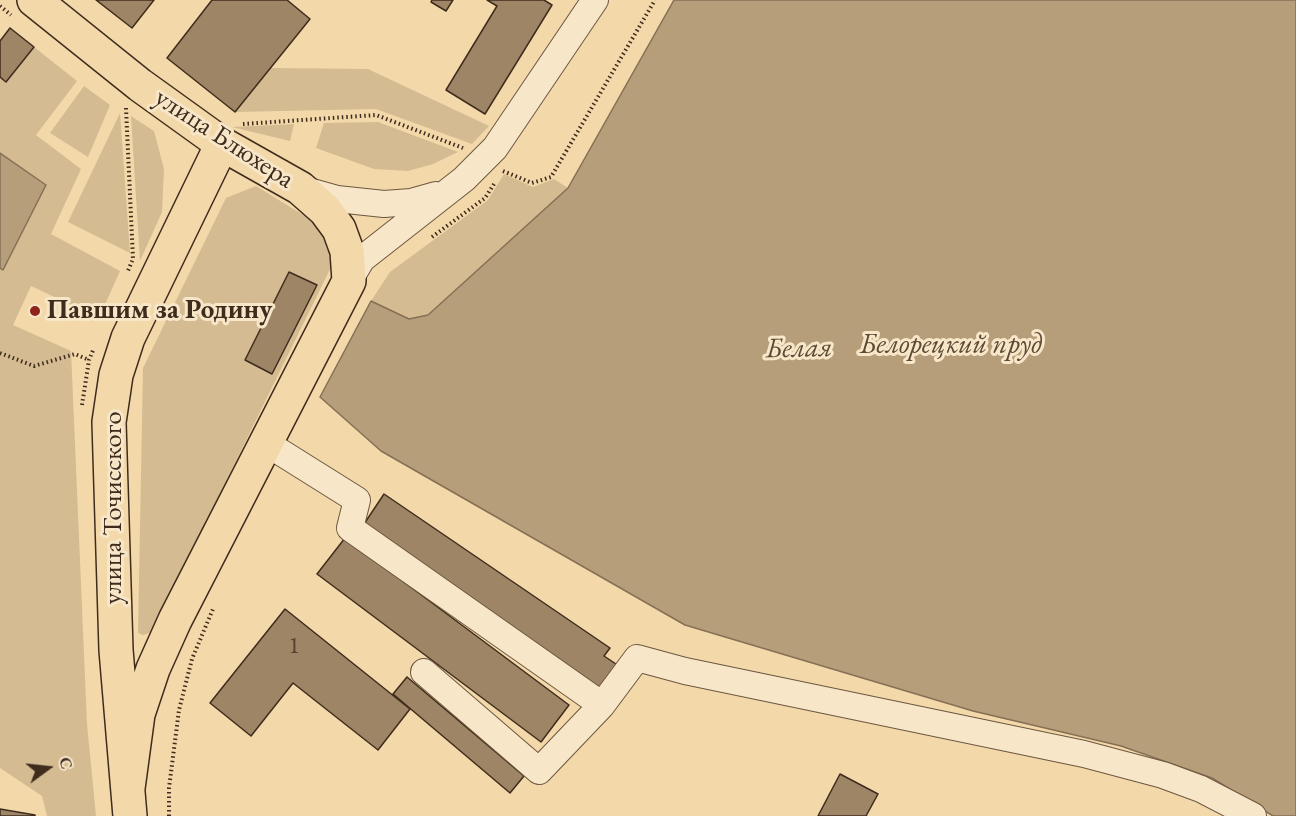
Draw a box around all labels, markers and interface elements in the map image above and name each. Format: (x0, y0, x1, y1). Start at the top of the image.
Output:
street label: улица Блюхера (148, 82, 300, 196)
place label: Павшим за Родину (47, 295, 272, 327)
marker: Павшим за Родину (28, 304, 42, 318)
water label: Белорецкий пруд (860, 328, 1042, 362)
water label: Белая (765, 332, 833, 366)
street label: улица Точисского (98, 411, 130, 605)
house number: 1 (288, 632, 300, 660)
north arrow (18, 738, 78, 798)
text: С (54, 755, 77, 771)

